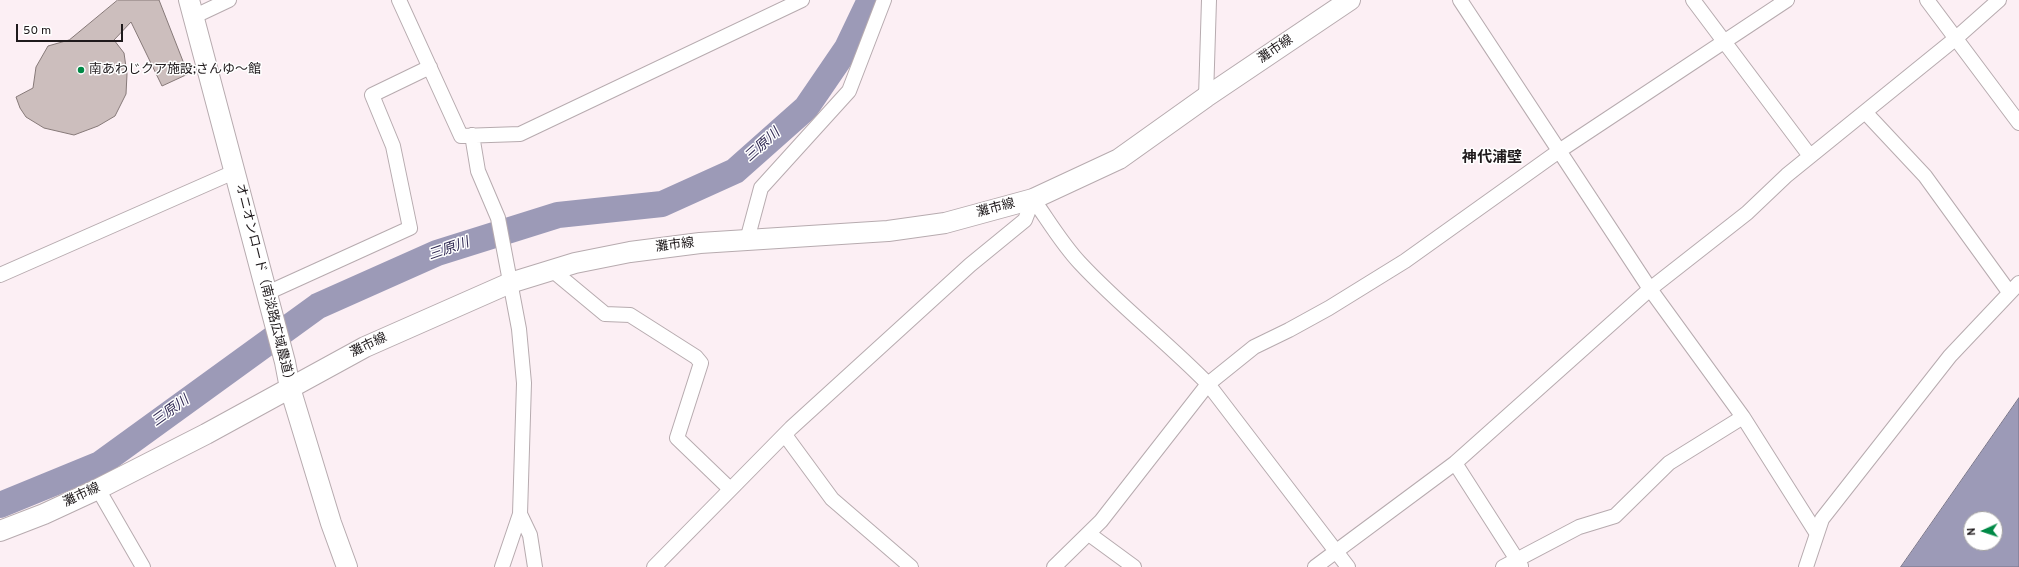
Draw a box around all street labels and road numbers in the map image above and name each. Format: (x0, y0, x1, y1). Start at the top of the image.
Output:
street label: 灘市線 (1255, 33, 1297, 67)
street label: オニオンロード（南淡路広域農道） (231, 182, 297, 388)
street label: 灘市線 (975, 196, 1017, 222)
street label: 灘市線 (655, 236, 695, 256)
street label: 灘市線 (348, 330, 390, 362)
street label: 灘市線 (61, 481, 103, 511)

